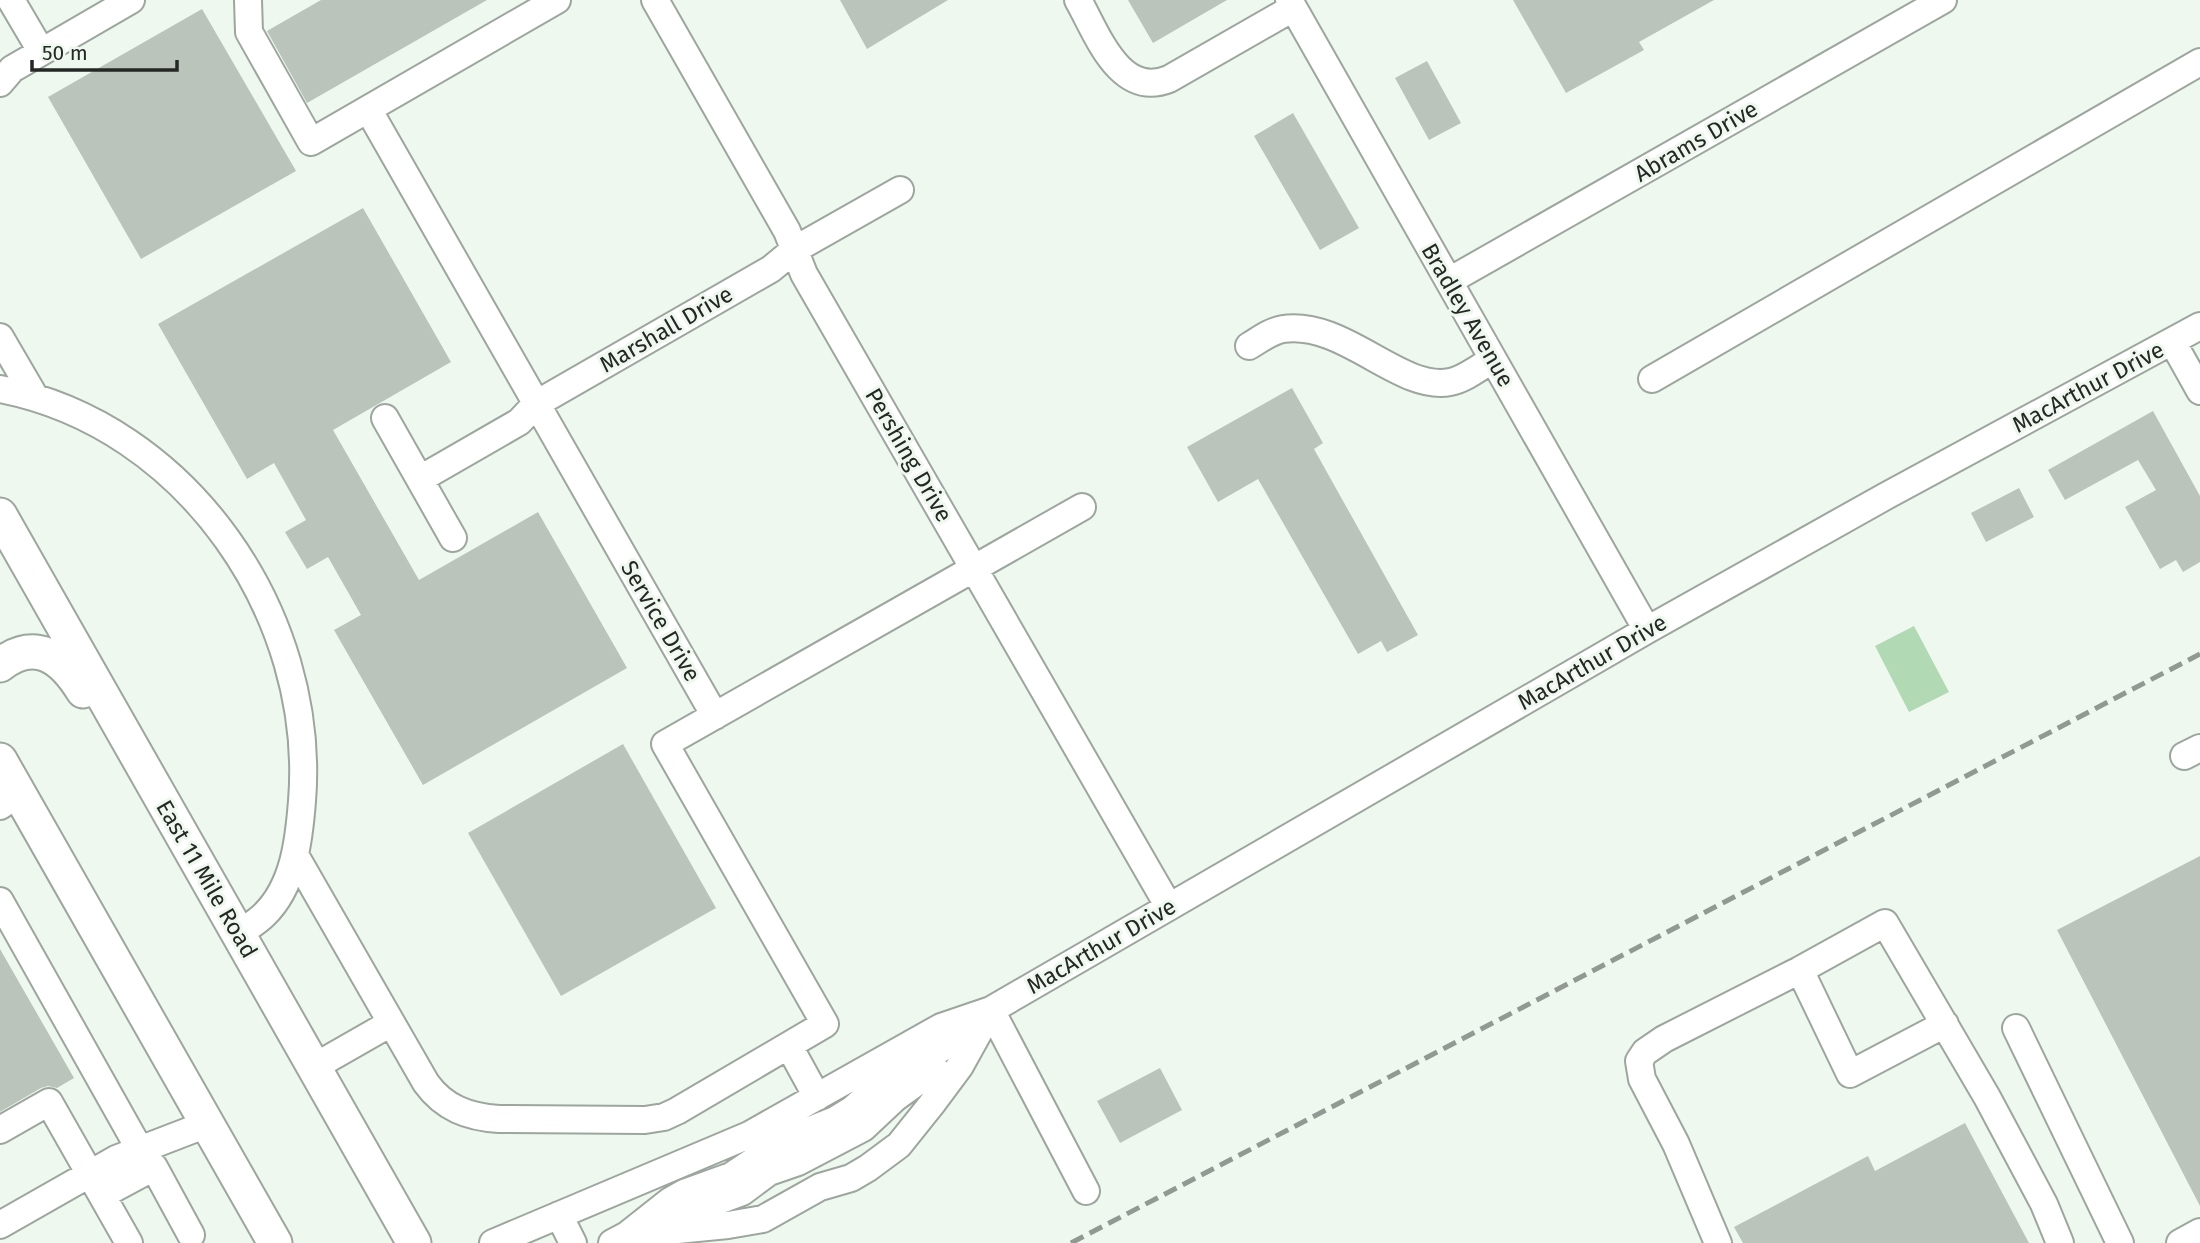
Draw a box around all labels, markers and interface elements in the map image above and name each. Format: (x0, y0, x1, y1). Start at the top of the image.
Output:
scale bar (32, 28, 177, 72)
text: 50 m (42, 40, 88, 66)
street label: Abrams Drive (1629, 94, 1763, 188)
street label: Bradley Avenue (1416, 238, 1520, 392)
street label: Marshall Drive (595, 280, 737, 378)
street label: MacArthur Drive (2007, 335, 2169, 439)
street label: Pershing Drive (859, 383, 959, 527)
street label: Service Drive (615, 556, 707, 686)
street label: MacArthur Drive (1512, 608, 1672, 716)
street label: East 11 Mile Road (150, 795, 264, 963)
street label: MacArthur Drive (1021, 892, 1181, 1000)

